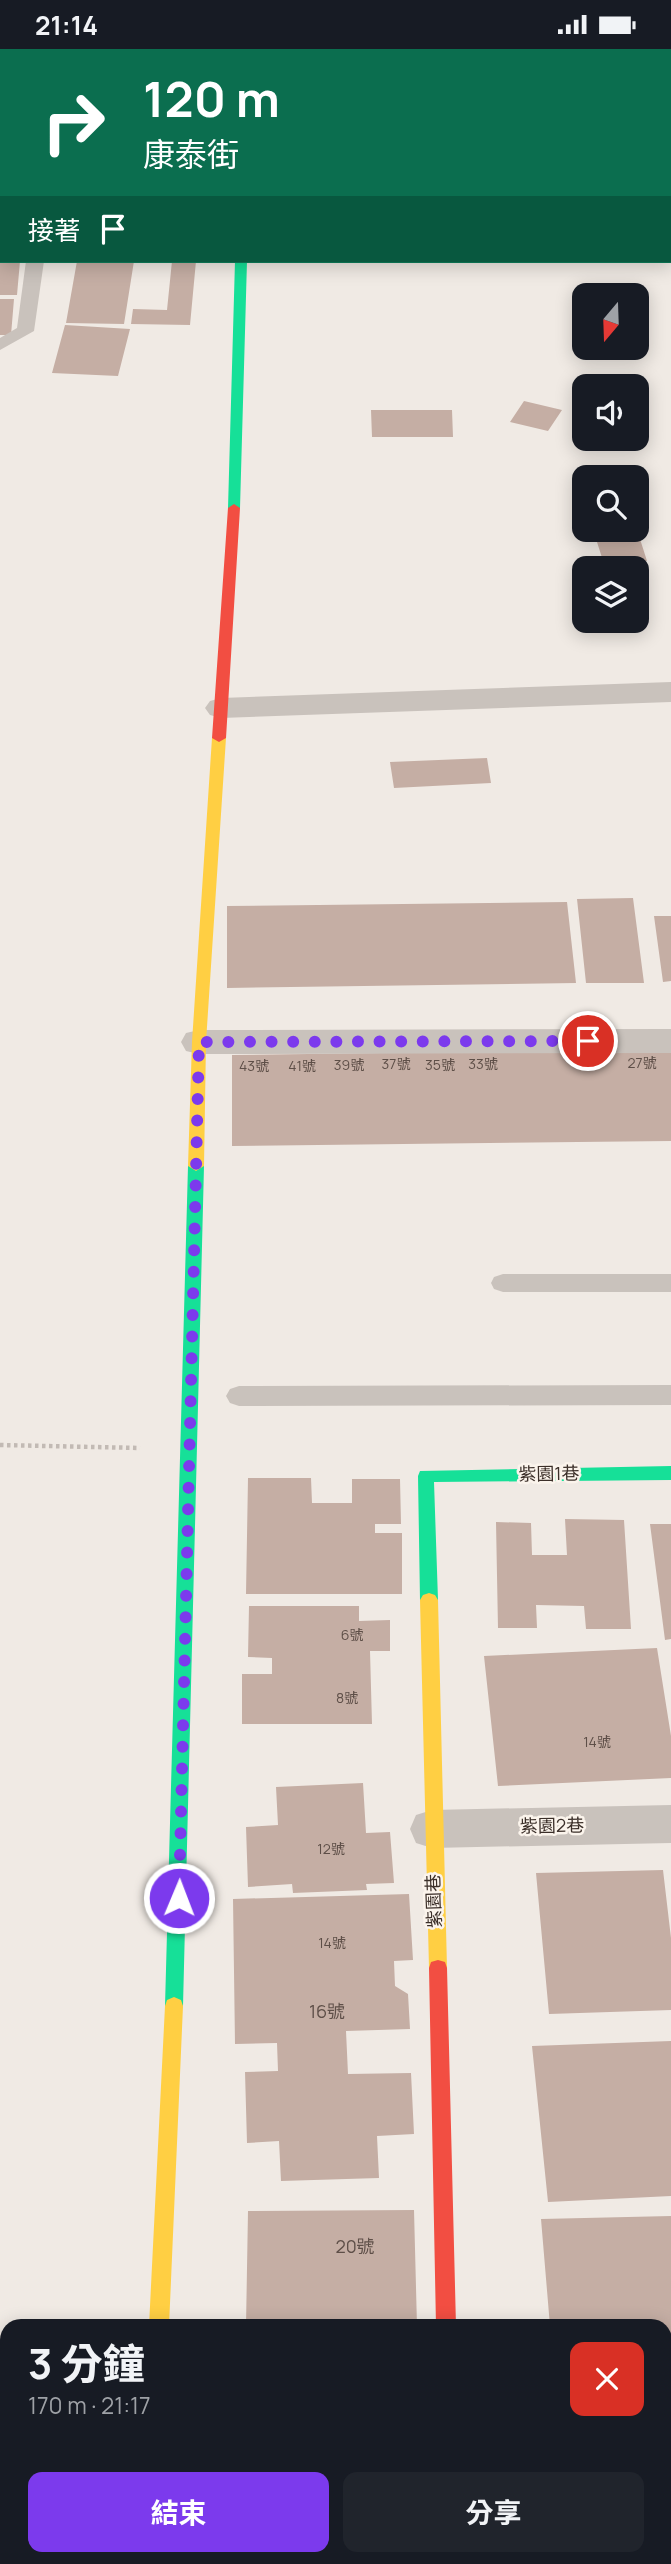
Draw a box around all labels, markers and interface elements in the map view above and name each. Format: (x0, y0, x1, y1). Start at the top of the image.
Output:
text: 21:14 (35, 7, 98, 43)
text: 120 m (143, 65, 280, 132)
icon: right (28, 77, 119, 168)
text: 康泰街 (143, 132, 239, 176)
icon: arrive (94, 210, 132, 248)
text: 接著 (28, 212, 80, 248)
north arrow (572, 283, 649, 361)
map controls (572, 283, 649, 633)
button: sound (572, 374, 649, 451)
button: search (572, 465, 649, 542)
button: layers (572, 556, 649, 633)
pin (558, 1011, 618, 1071)
icon: arrive (569, 1022, 607, 1060)
house number: 27號 (627, 1053, 657, 1072)
house number: 37號 (382, 1054, 410, 1073)
house number: 33號 (468, 1054, 498, 1073)
house number: 39號 (334, 1055, 364, 1074)
house number: 35號 (425, 1055, 455, 1074)
house number: 43號 (239, 1056, 269, 1075)
house number: 41號 (288, 1056, 316, 1075)
street label: 紫園1巷 (518, 1460, 580, 1486)
house number: 6號 (341, 1625, 363, 1644)
house number: 8號 (336, 1688, 358, 1707)
house number: 14號 (583, 1732, 611, 1751)
street label: 紫園2巷 (520, 1812, 584, 1838)
house number: 12號 (317, 1839, 345, 1858)
position arrow (142, 1861, 216, 1935)
street label: 紫園巷 (420, 1874, 446, 1928)
house number: 14號 (318, 1933, 346, 1952)
house number: 16號 (309, 1999, 345, 2023)
house number: 20號 (335, 2234, 375, 2258)
text: 3 分鐘 (28, 2334, 145, 2392)
button: close (570, 2342, 644, 2416)
text: 170 m · 21:17 (28, 2389, 151, 2421)
button: 結束 (28, 2472, 329, 2552)
button: 分享 (343, 2472, 644, 2552)

